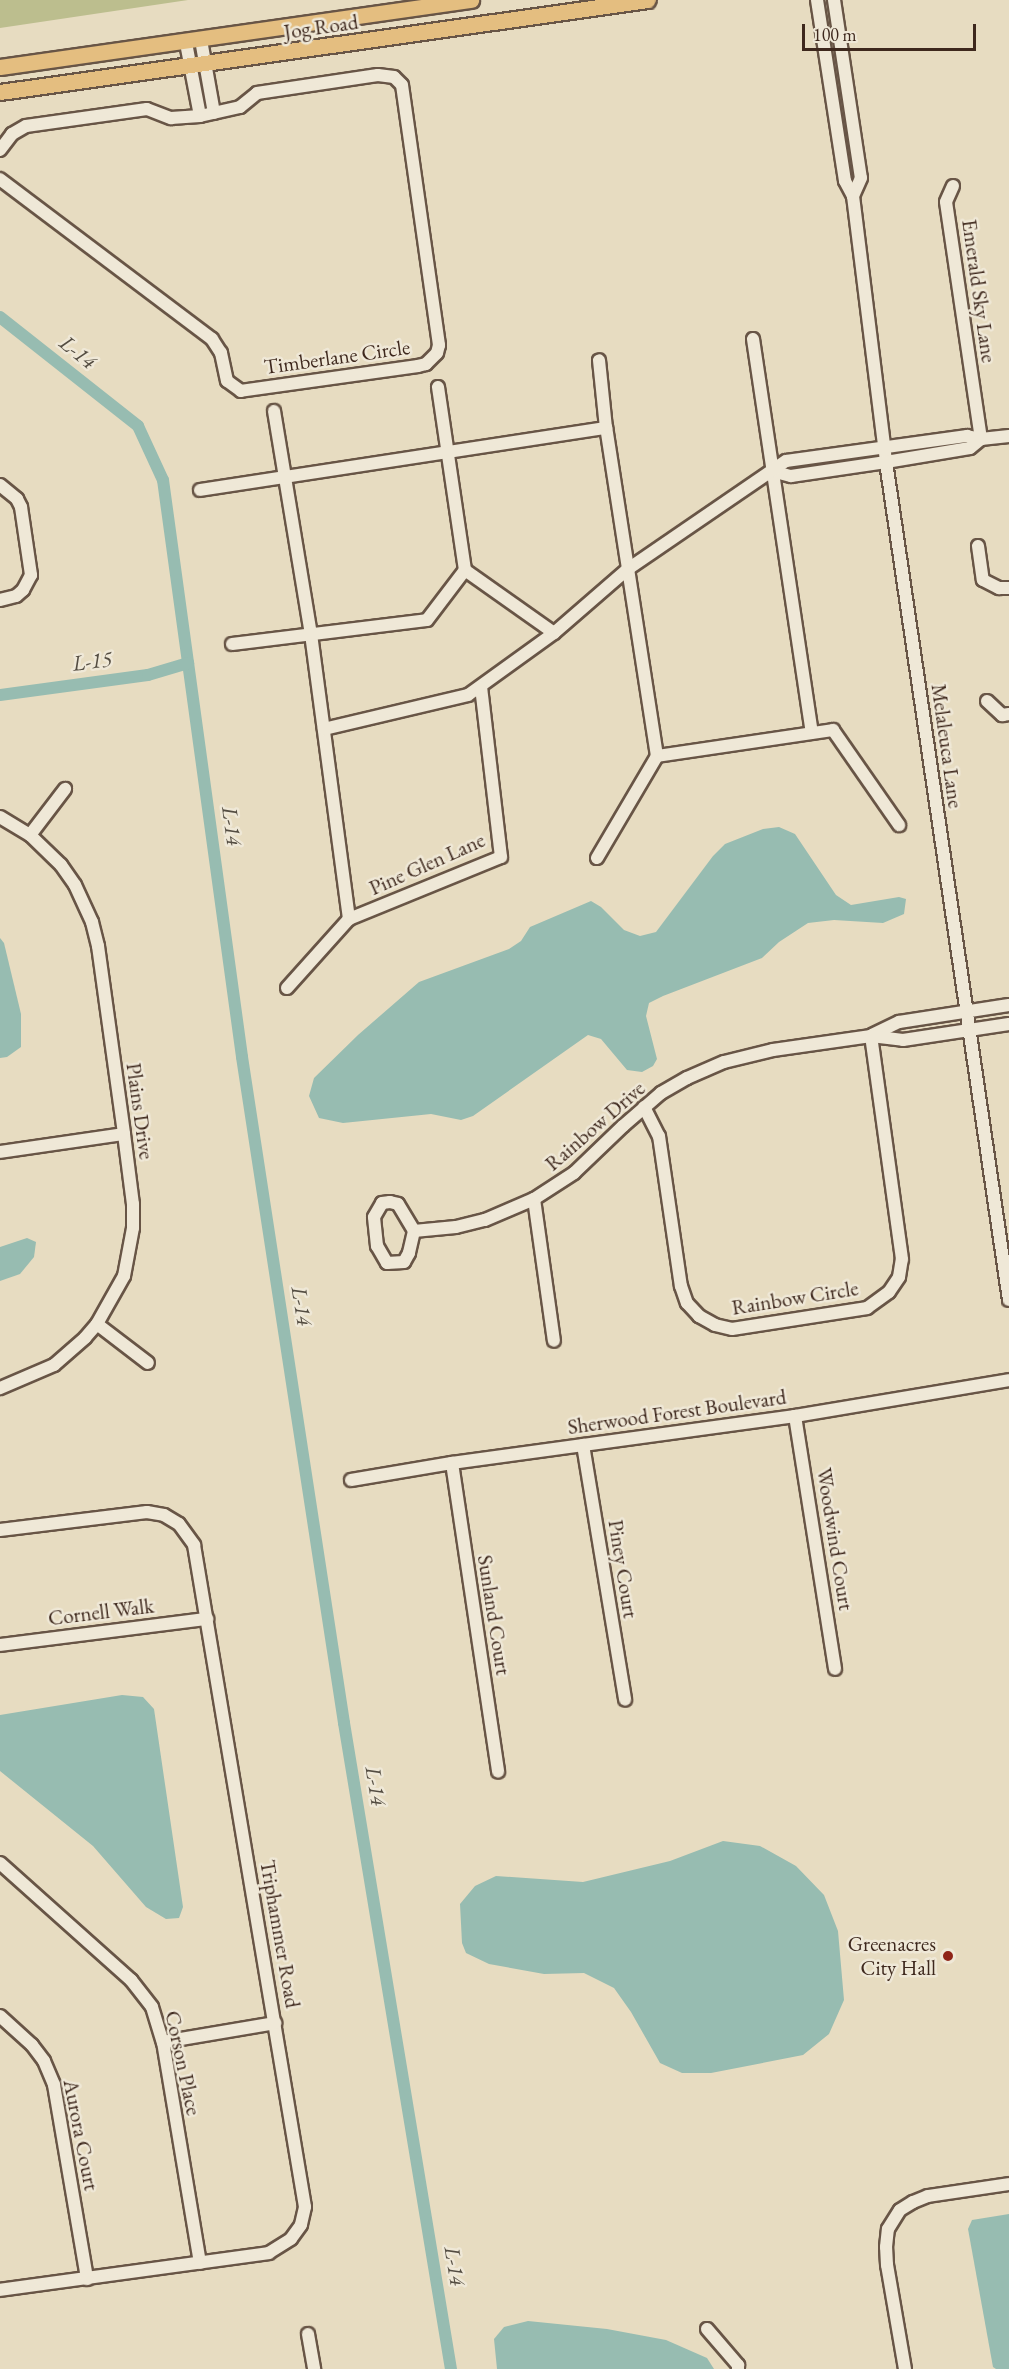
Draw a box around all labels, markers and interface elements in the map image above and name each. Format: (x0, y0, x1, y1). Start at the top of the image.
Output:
street label: Jog Road (282, 9, 360, 45)
scale bar (805, 12, 979, 50)
text: 100 m (813, 23, 857, 46)
street label: Emerald Sky Lane (956, 218, 1002, 364)
water label: L-14 (54, 329, 102, 375)
street label: Timberlane Circle (262, 334, 412, 380)
water label: L-15 (70, 645, 114, 677)
street label: Melaleuca Lane (926, 682, 968, 810)
water label: L-14 (216, 804, 248, 848)
street label: Pine Glen Lane (365, 827, 489, 901)
street label: Plains Drive (121, 1061, 159, 1161)
street label: Rainbow Drive (540, 1076, 650, 1176)
street label: Rainbow Circle (730, 1276, 860, 1320)
water label: L-14 (286, 1284, 318, 1328)
street label: Sherwood Forest Boulevard (566, 1384, 788, 1440)
street label: Woodwind Court (811, 1466, 859, 1612)
street label: Piney Court (603, 1518, 643, 1620)
street label: Sunland Court (472, 1553, 516, 1677)
street label: Cornell Walk (47, 1593, 155, 1631)
water label: L-14 (360, 1764, 392, 1808)
street label: Triphammer Road (255, 1858, 305, 2010)
place label: Greenacres City Hall (848, 1931, 936, 1981)
marker: Greenacres City Hall (941, 1949, 955, 1963)
street label: Corson Place (160, 2008, 206, 2118)
street label: Aurora Court (58, 2077, 104, 2193)
water label: L-14 (439, 2244, 471, 2288)

